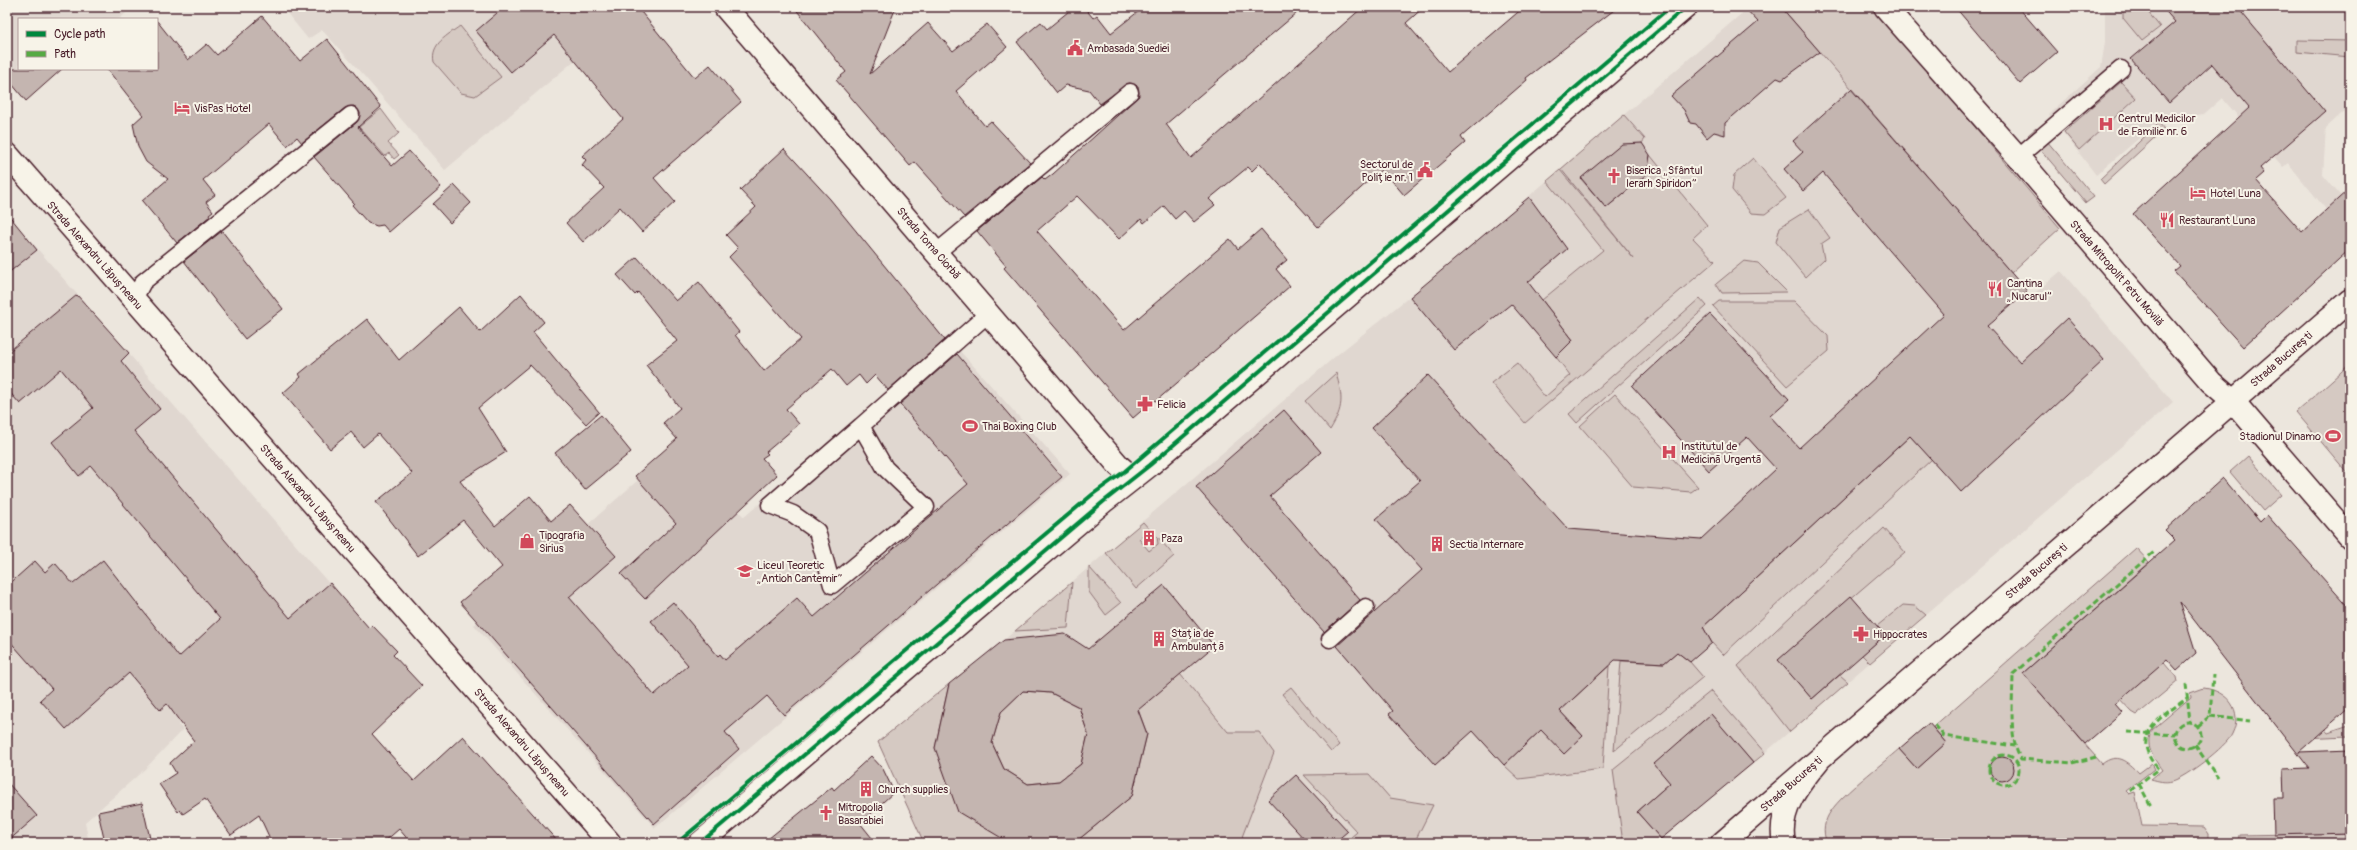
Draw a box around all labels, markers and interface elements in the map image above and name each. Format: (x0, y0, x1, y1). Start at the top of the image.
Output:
legend (18, 18, 158, 70)
text: Cycle path (54, 27, 106, 42)
public building icon: Ambasada Suediei (1066, 39, 1084, 57)
place label: Ambasada Suediei (1087, 42, 1169, 55)
text: Path (54, 47, 76, 62)
hotel icon: VisPas Hotel (173, 99, 191, 117)
place label: VisPas Hotel (194, 102, 251, 115)
place label: Centrul Medicilor de Familie nr. 6 (2118, 112, 2196, 138)
hospital icon: Centrul Medicilor de Familie nr. 6 (2097, 115, 2115, 133)
place label: Sectorul de Poliție nr. 1 (1360, 158, 1414, 184)
public building icon: Sectorul de Poliție nr. 1 (1416, 161, 1434, 179)
place label: Biserica „Sfântul Ierarh Spiridon” (1626, 164, 1703, 190)
church icon: Biserica „Sfântul Ierarh Spiridon” (1605, 167, 1623, 185)
hotel icon: Hotel Luna (2189, 184, 2207, 202)
place label: Hotel Luna (2210, 187, 2261, 200)
street label: Strada Alexandru Lăpușneanu (44, 199, 145, 312)
street label: Strada Toma Ciorbă (894, 205, 963, 282)
restaurant icon: Restaurant Luna (2158, 211, 2176, 229)
place label: Restaurant Luna (2179, 214, 2255, 227)
street label: Strada Mitropolit Petru Movilă (2067, 218, 2166, 329)
place label: Cantina „Nucarul” (2007, 277, 2052, 303)
restaurant icon: Cantina „Nucarul” (1986, 280, 2004, 298)
street label: Strada București (2248, 329, 2315, 390)
pharmacy icon: Felicia (1136, 395, 1154, 413)
place label: Felicia (1157, 398, 1186, 411)
sports icon: Thai Boxing Club (961, 417, 979, 435)
place label: Thai Boxing Club (982, 420, 1057, 433)
sports icon: Stadionul Dinamo (2324, 427, 2342, 445)
place label: Stadionul Dinamo (2239, 430, 2321, 443)
place label: Institutul de Medicină Urgentă (1681, 440, 1762, 466)
street label: Strada Alexandru Lăpușneanu (257, 442, 358, 555)
hospital icon: Institutul de Medicină Urgentă (1660, 443, 1678, 461)
place label: Tipografia Sirius (539, 529, 584, 555)
building icon: Paza (1140, 529, 1158, 547)
shop icon: Tipografia Sirius (518, 532, 536, 550)
place label: Paza (1161, 532, 1183, 545)
building icon: Sectia Internare (1428, 535, 1446, 553)
place label: Sectia Internare (1449, 538, 1524, 551)
street label: Strada București (2003, 541, 2070, 602)
place label: Liceul Teoretic „Antioh Cantemir” (757, 559, 843, 585)
school or university icon: Liceul Teoretic „Antioh Cantemir” (736, 562, 754, 580)
pharmacy icon: Hippocrates (1852, 625, 1870, 643)
place label: Stația de Ambulanță (1171, 627, 1225, 653)
place label: Hippocrates (1873, 628, 1927, 641)
building icon: Stația de Ambulanță (1150, 630, 1168, 648)
street label: Strada Alexandru Lăpușneanu (471, 686, 572, 799)
street label: Strada București (1758, 754, 1825, 815)
building icon: Church supplies (857, 780, 875, 798)
place label: Church supplies (878, 783, 948, 796)
place label: Mitropolia Basarabiei (838, 801, 883, 827)
church icon: Mitropolia Basarabiei (817, 804, 835, 822)

